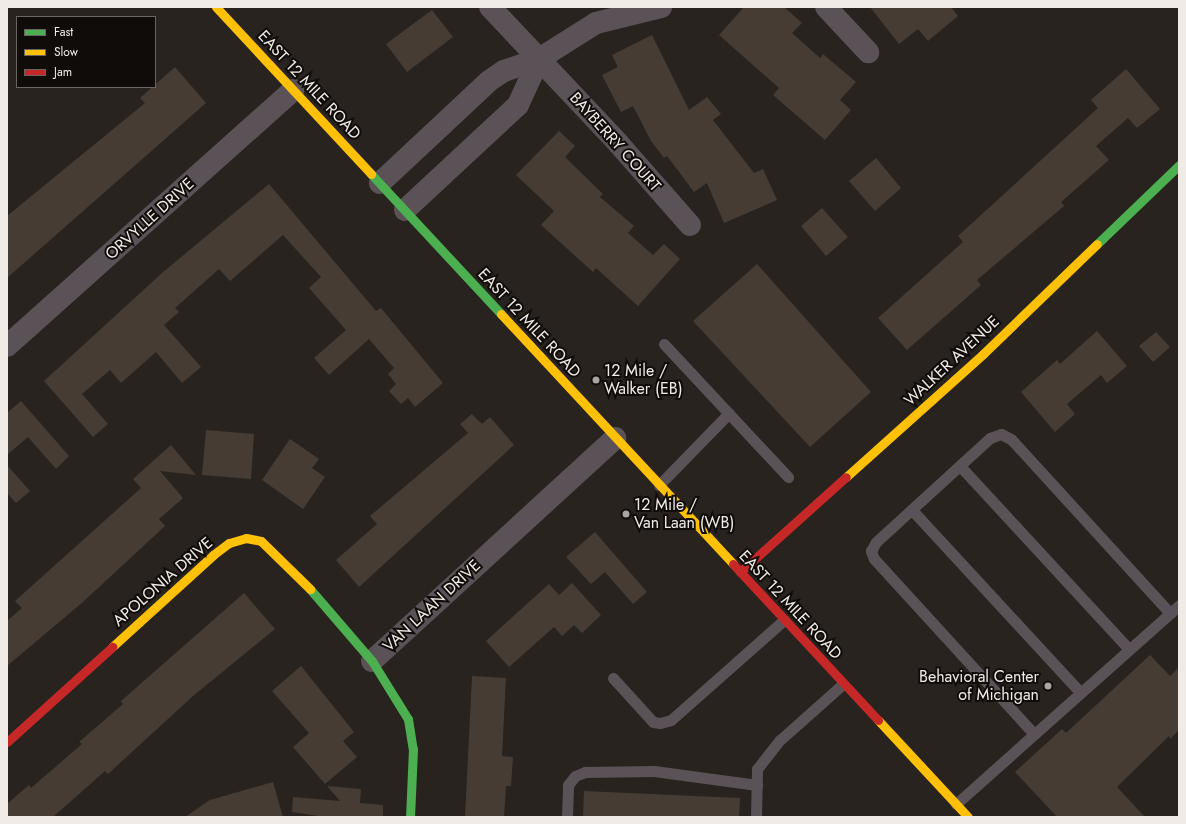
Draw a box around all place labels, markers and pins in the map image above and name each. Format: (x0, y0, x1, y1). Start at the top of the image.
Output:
place label: 12 Mile / Walker (EB) (604, 361, 683, 399)
marker: 12 Mile / Walker (EB) (591, 375, 601, 385)
place label: 12 Mile / Van Laan (WB) (634, 495, 734, 533)
marker: 12 Mile / Van Laan (WB) (621, 509, 631, 519)
place label: Behavioral Center of Michigan (919, 667, 1039, 705)
marker: Behavioral Center of Michigan (1042, 680, 1054, 692)

